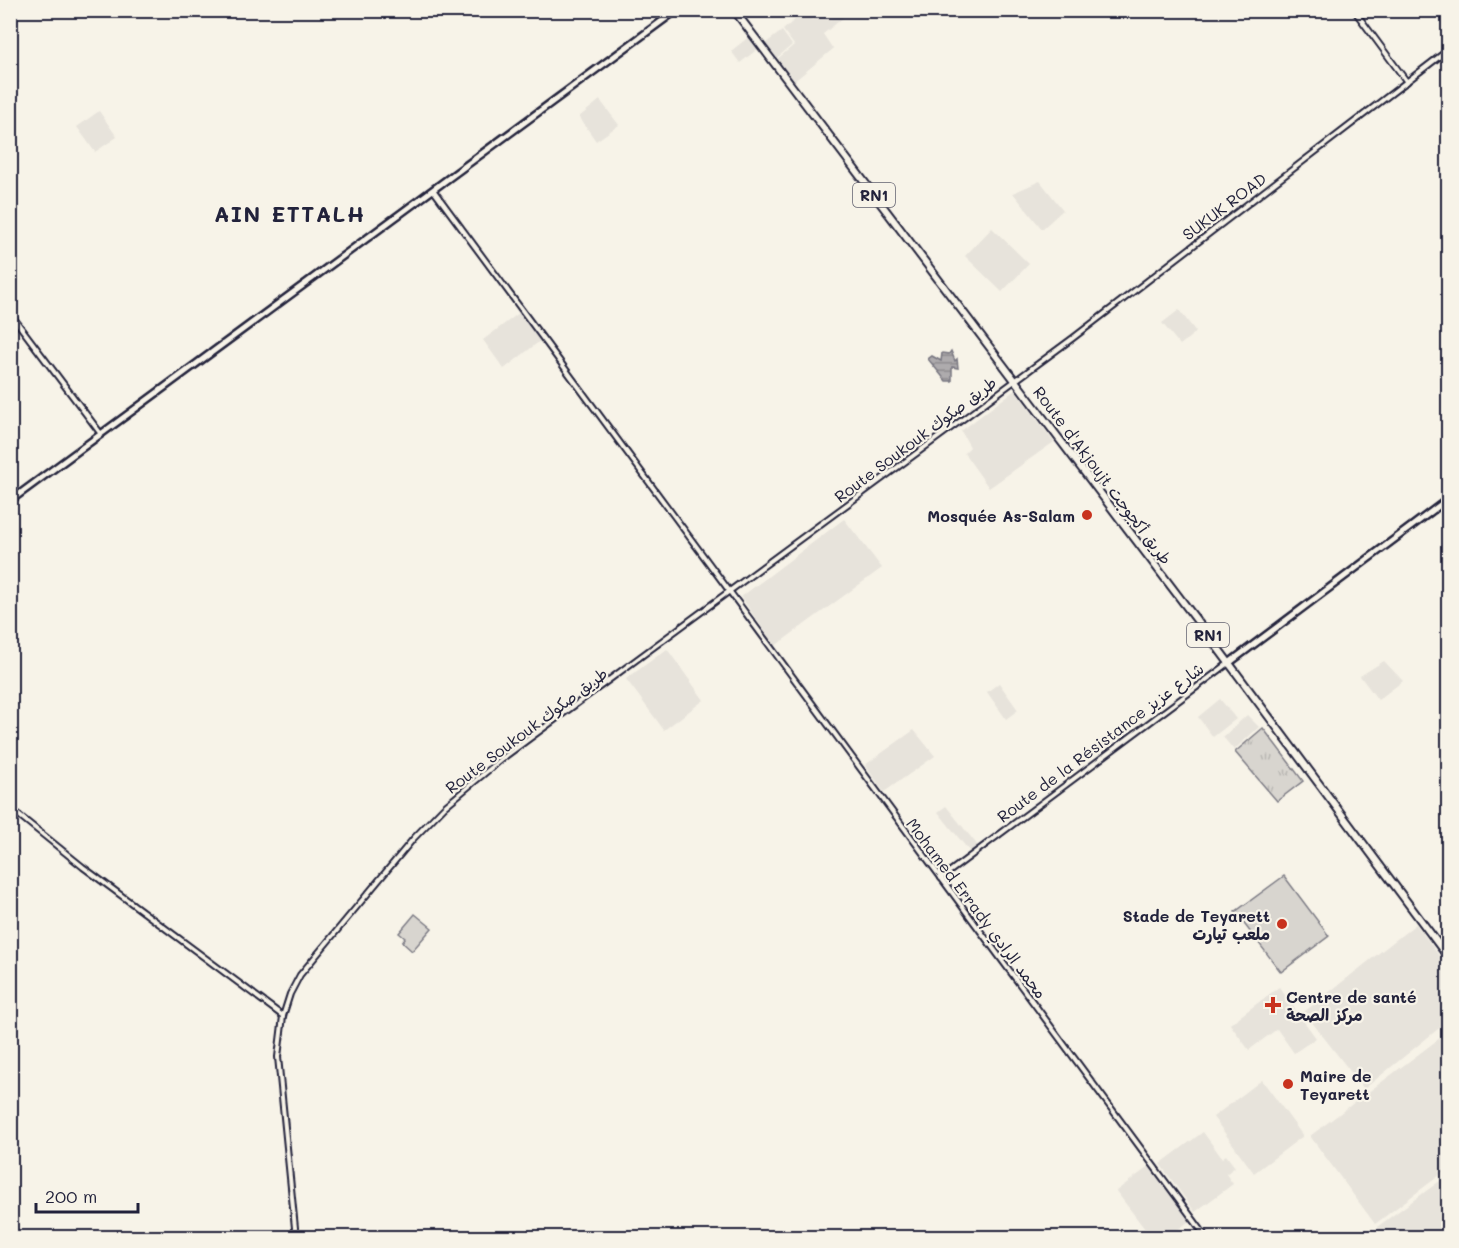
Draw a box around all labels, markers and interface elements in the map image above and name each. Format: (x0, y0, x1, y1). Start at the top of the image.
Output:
street label: SUKUK ROAD (1178, 168, 1270, 244)
road number: RN1 (853, 183, 895, 207)
district label: AIN ETTALH (214, 199, 366, 228)
street label: Route Soukouk طريق صكوك (830, 371, 1001, 508)
street label: Route d'Akjoujt طريق أكجوجت (1028, 382, 1177, 569)
place label: Mosquée As-Salam (927, 505, 1075, 526)
marker: Mosquée As-Salam (1080, 508, 1094, 522)
road number: RN1 (1187, 623, 1229, 647)
street label: Route de la Résistance شارع عزيز (992, 657, 1209, 828)
street label: Route Soukouk طريق صكوك (441, 662, 612, 799)
street label: Mohamed Errady محمد الرادي (901, 813, 1052, 1004)
place label: Stade de Teyarett ملعب تيارت (1123, 905, 1270, 944)
marker: Stade de Teyarett ملعب تيارت (1275, 917, 1289, 931)
place label: Centre de santé مركز الصحة (1286, 986, 1416, 1025)
marker: Centre de santé مركز الصحة (1264, 996, 1282, 1014)
place label: Maire de Teyarett (1300, 1065, 1371, 1104)
marker: Maire de Teyarett (1281, 1077, 1295, 1091)
scale bar (36, 1176, 138, 1214)
text: 200 m (45, 1184, 97, 1208)

